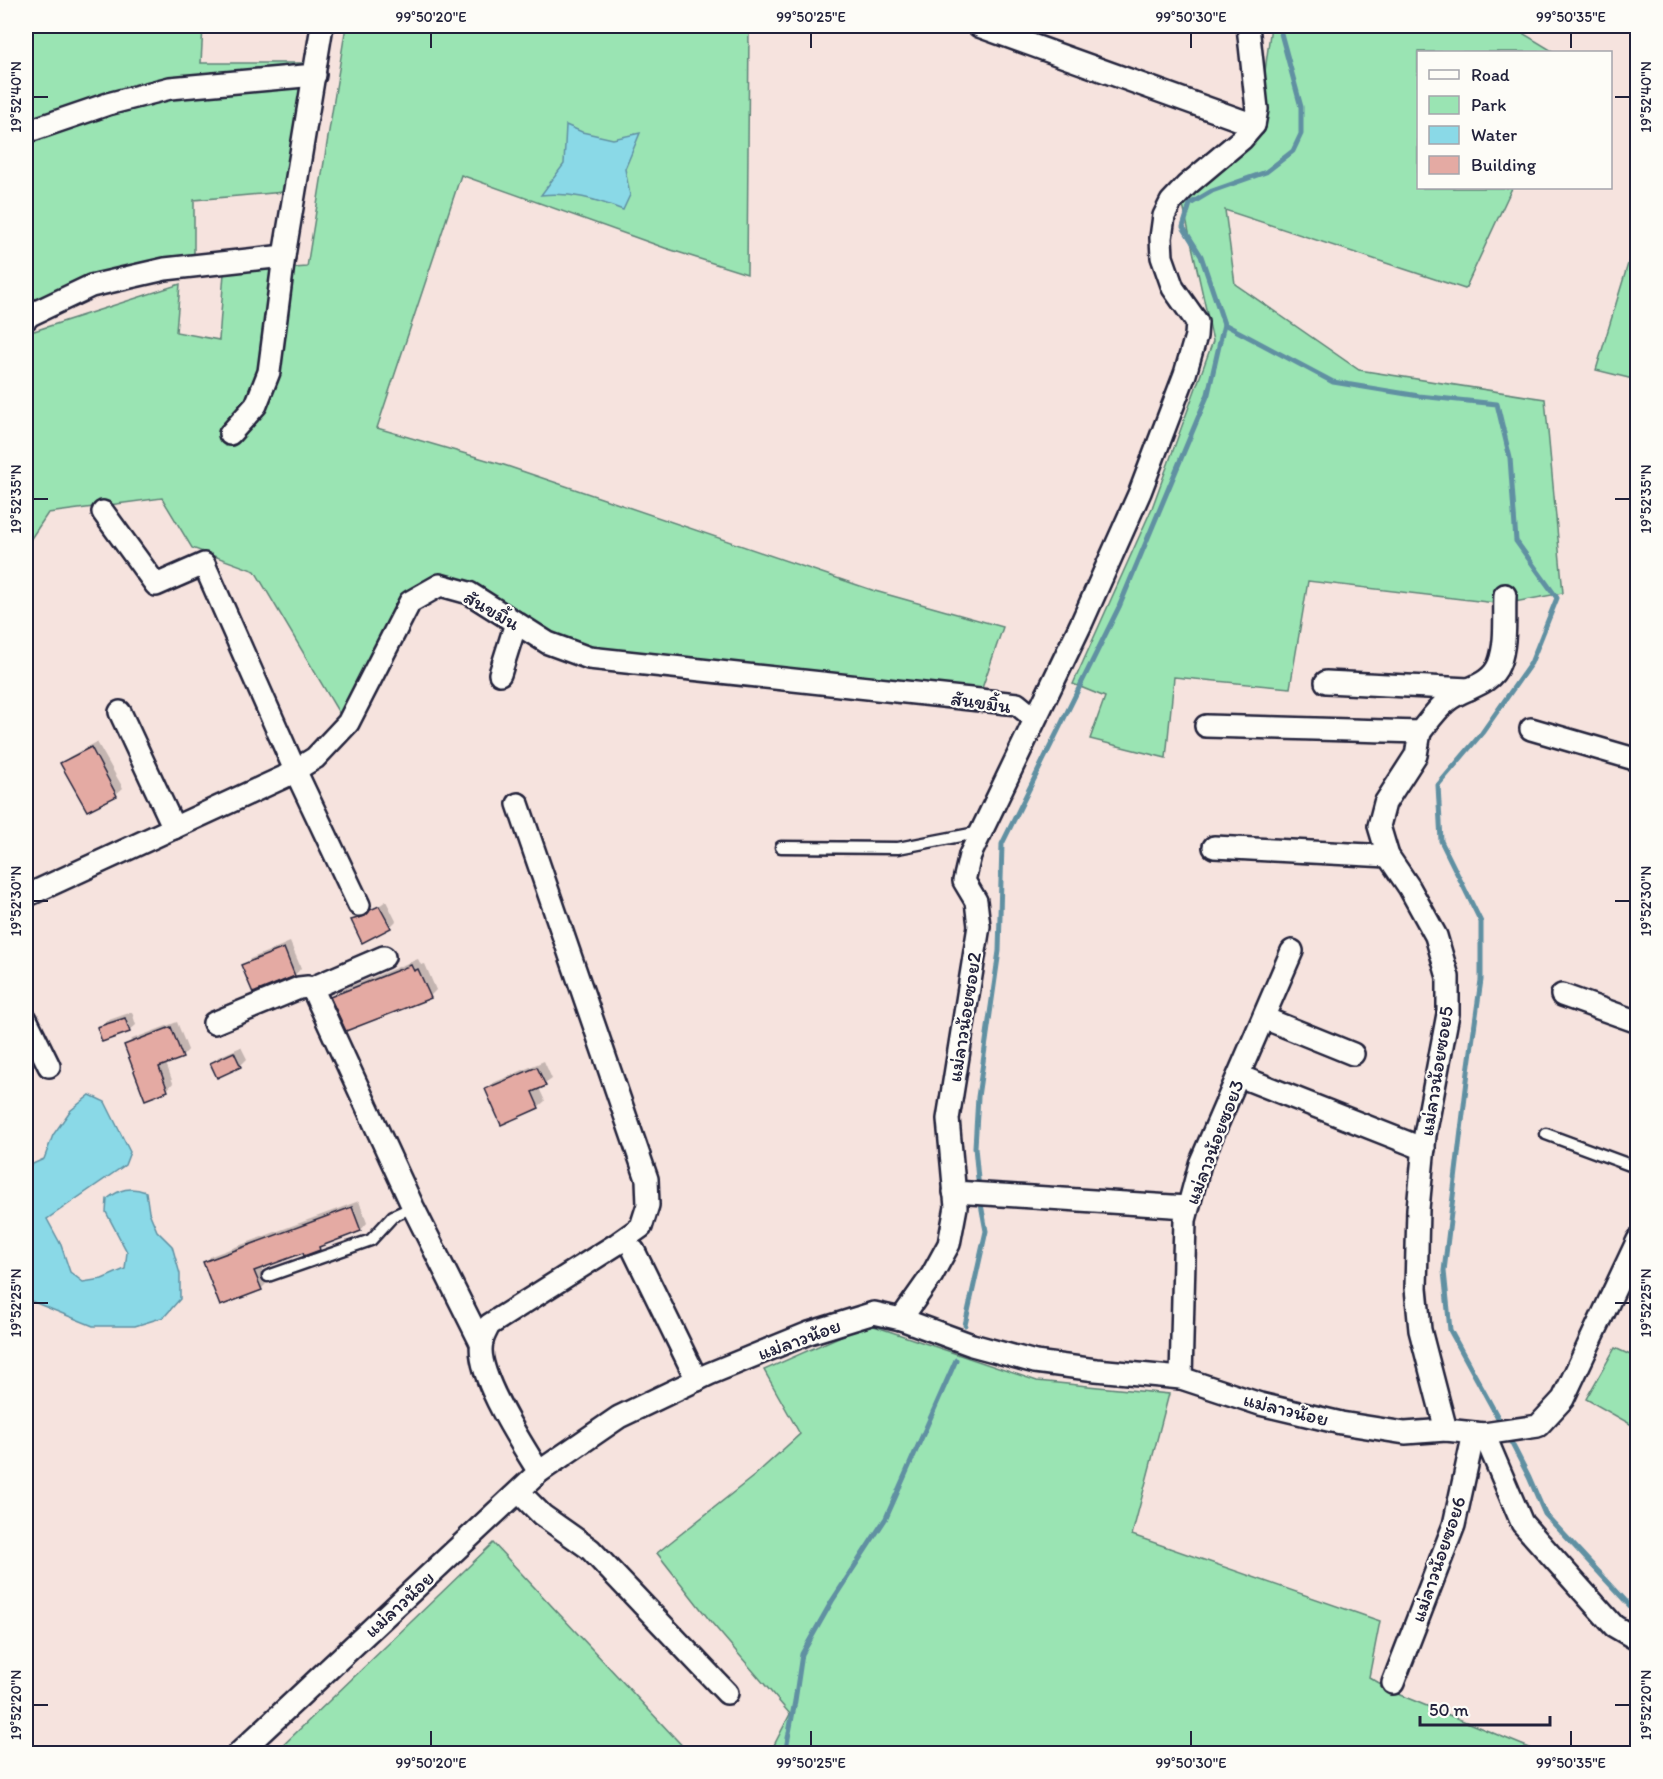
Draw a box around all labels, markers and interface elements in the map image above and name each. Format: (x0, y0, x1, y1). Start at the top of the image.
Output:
text: 99°50'20"E (396, 8, 466, 26)
text: 99°50'25"E (776, 8, 846, 26)
text: 99°50'30"E (1155, 8, 1227, 26)
text: 99°50'35"E (1536, 8, 1606, 26)
legend (1417, 51, 1612, 189)
text: 19°52'40"N (7, 61, 25, 133)
text: 19°52'40"N (1637, 61, 1655, 133)
text: Road (1471, 64, 1510, 86)
text: Park (1471, 94, 1506, 116)
text: Water (1471, 124, 1517, 146)
text: Building (1471, 154, 1537, 176)
text: 19°52'35"N (7, 464, 25, 534)
text: 19°52'35"N (1637, 464, 1655, 534)
street label: สันขมิ้น (460, 584, 525, 636)
street label: สันขมิ้น (949, 685, 1013, 718)
text: 19°52'30"N (7, 866, 25, 936)
text: 19°52'30"N (1637, 866, 1655, 936)
street label: แม่ลาวน้อยซอย2 (942, 950, 986, 1084)
street label: แม่ลาวน้อยซอย5 (1414, 1004, 1458, 1138)
street label: แม่ลาวน้อยซอย3 (1179, 1076, 1249, 1208)
text: 19°52'25"N (7, 1268, 25, 1338)
text: 19°52'25"N (1637, 1268, 1655, 1338)
street label: แม่ลาวน้อย (754, 1313, 844, 1365)
street label: แม่ลาวน้อย (1241, 1387, 1331, 1431)
street label: แม่ลาวน้อยซอย6 (1405, 1493, 1471, 1625)
street label: แม่ลาวน้อย (359, 1566, 439, 1642)
text: 19°52'20"N (7, 1670, 25, 1740)
text: 19°52'20"N (1637, 1670, 1655, 1740)
scale bar (1420, 1689, 1550, 1727)
text: 50 m (1429, 1699, 1469, 1721)
text: 99°50'20"E (396, 1754, 466, 1772)
text: 99°50'25"E (776, 1754, 846, 1772)
text: 99°50'30"E (1155, 1754, 1227, 1772)
text: 99°50'35"E (1536, 1754, 1606, 1772)

